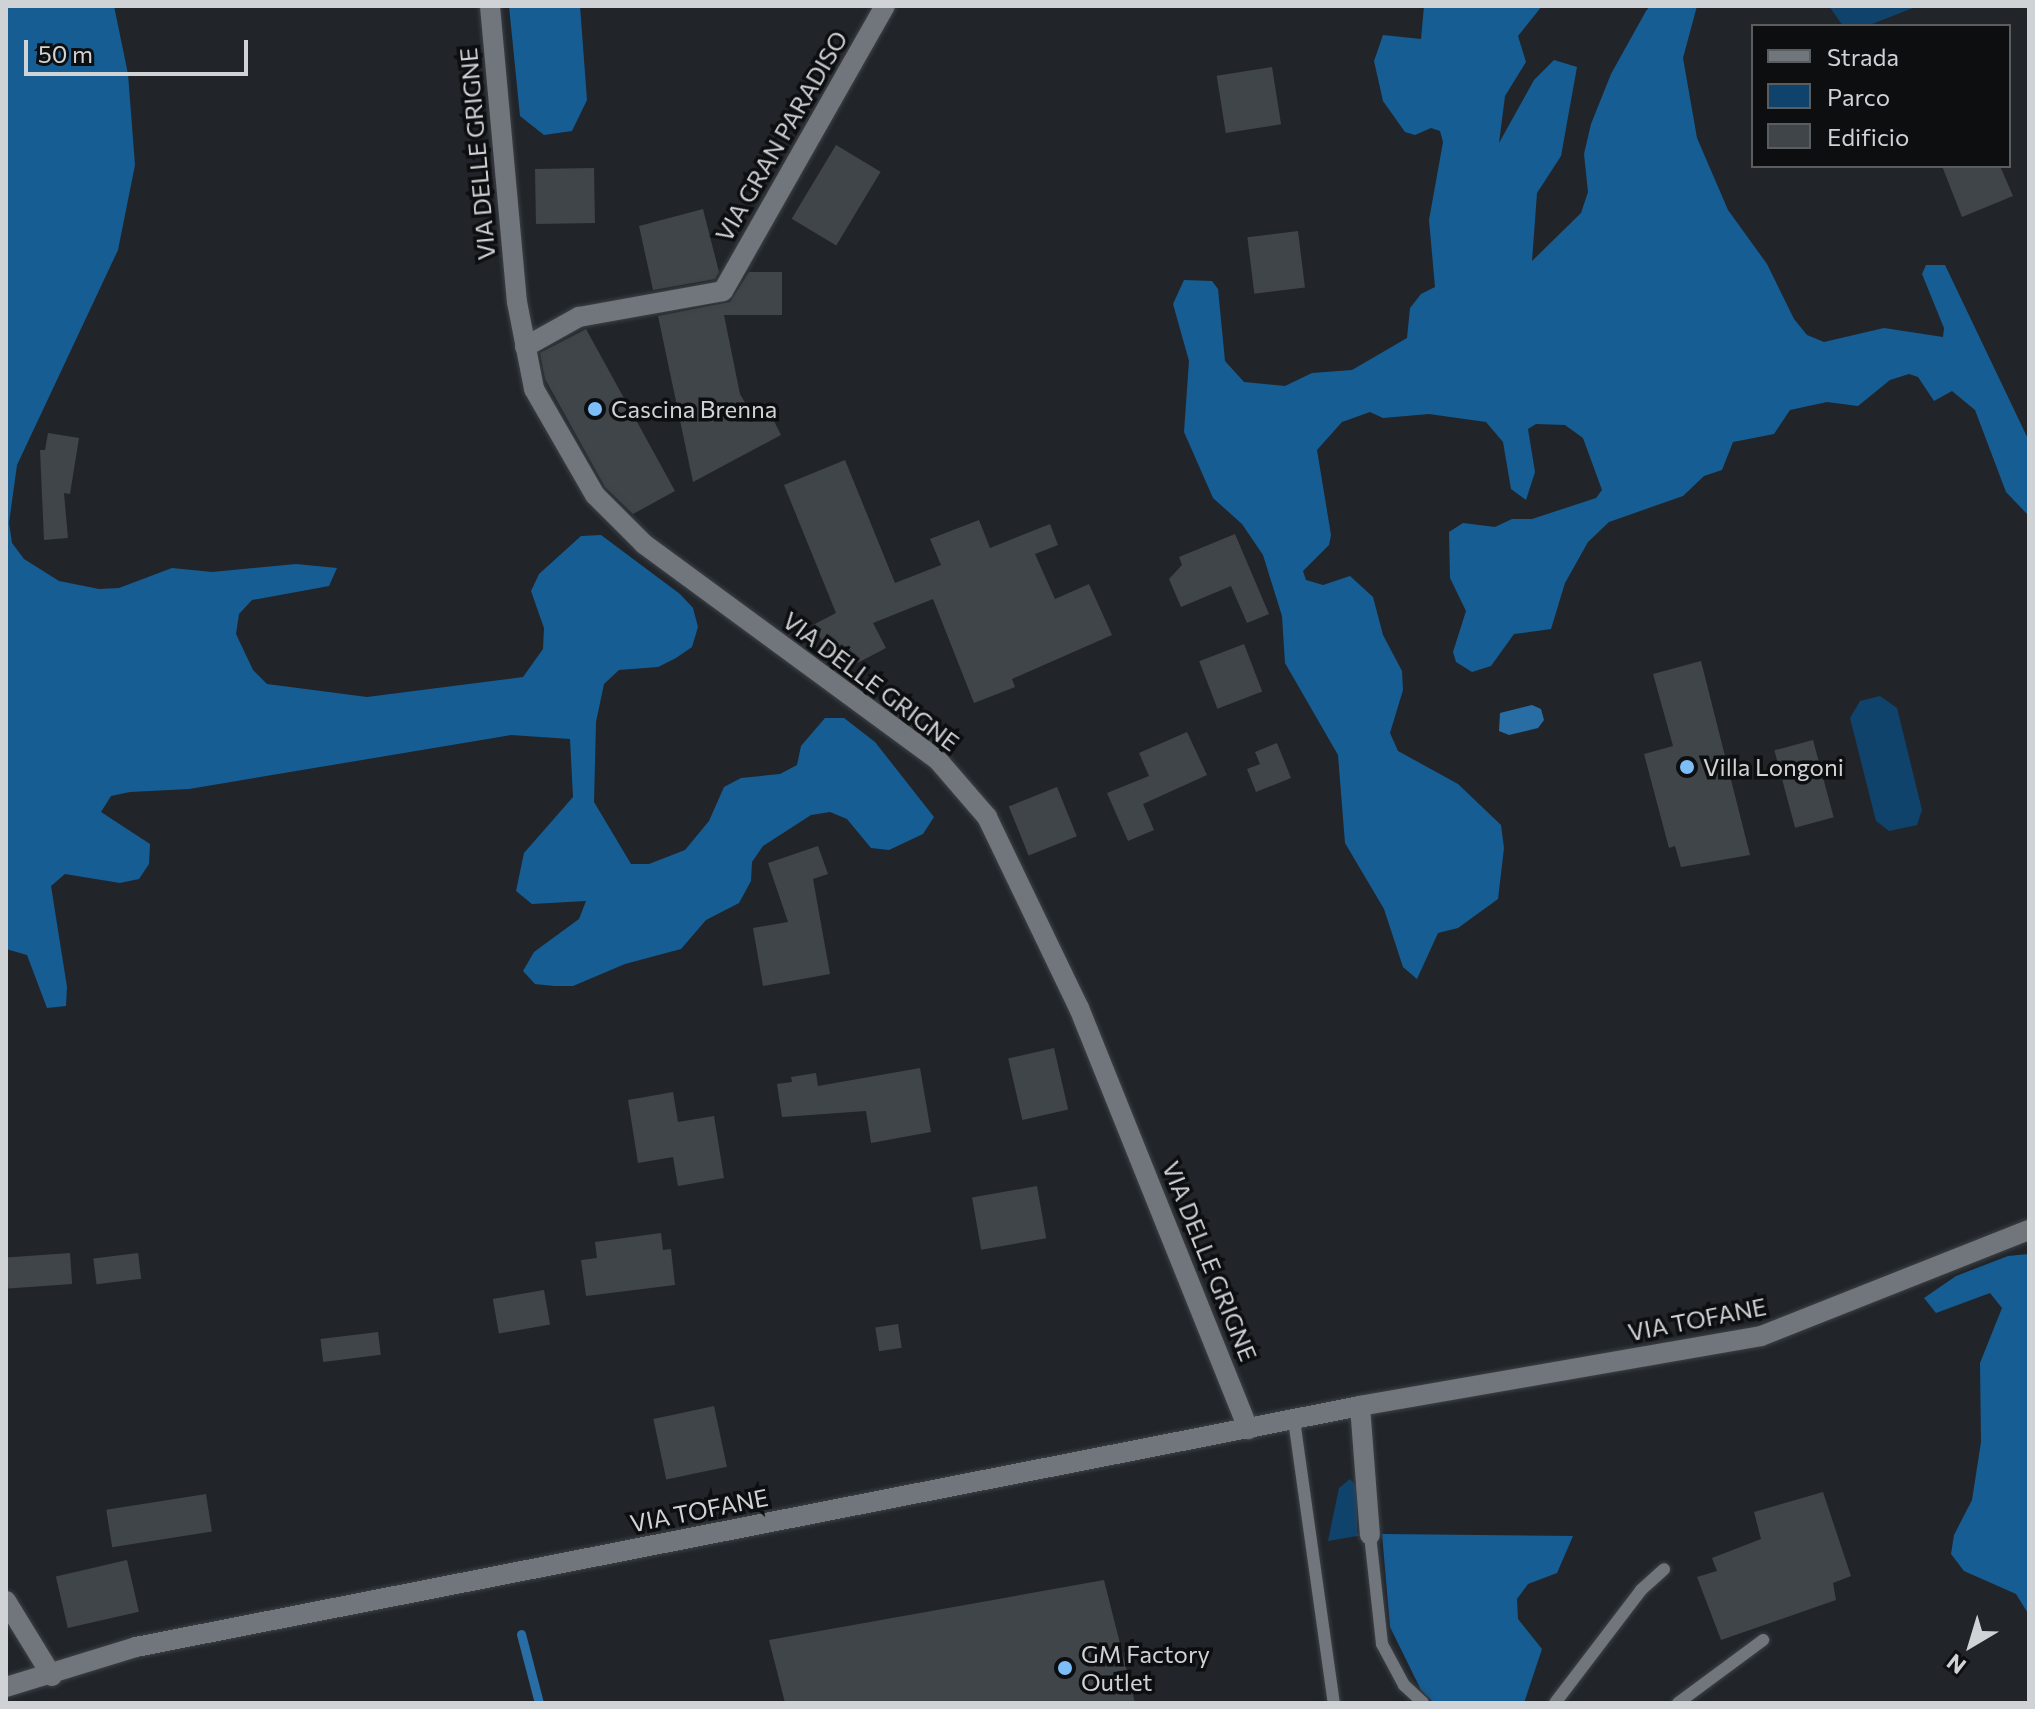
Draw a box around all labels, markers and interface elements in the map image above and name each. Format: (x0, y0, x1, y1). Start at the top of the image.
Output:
scale bar (28, 24, 252, 74)
legend (1751, 24, 2011, 168)
street label: VIA GRAN PARADISO (709, 26, 853, 246)
text: 50 m (38, 39, 93, 68)
text: Strada (1827, 42, 1899, 71)
street label: VIA DELLE GRIGNE (453, 47, 501, 261)
text: Parco (1827, 82, 1890, 111)
text: Edificio (1827, 122, 1909, 151)
place label: Cascina Brenna (611, 395, 777, 423)
marker: Cascina Brenna (586, 400, 604, 418)
street label: VIA DELLE GRIGNE (777, 605, 965, 757)
place label: Villa Longoni (1703, 753, 1844, 781)
marker: Villa Longoni (1678, 758, 1696, 776)
street label: VIA DELLE GRIGNE (1157, 1157, 1263, 1365)
street label: VIA TOFANE (1625, 1291, 1769, 1347)
street label: VIA TOFANE (627, 1482, 771, 1538)
north arrow (1931, 1605, 2011, 1685)
place label: GM Factory Outlet (1081, 1640, 1210, 1696)
text: N (1941, 1649, 1971, 1680)
marker: GM Factory Outlet (1056, 1659, 1074, 1677)

